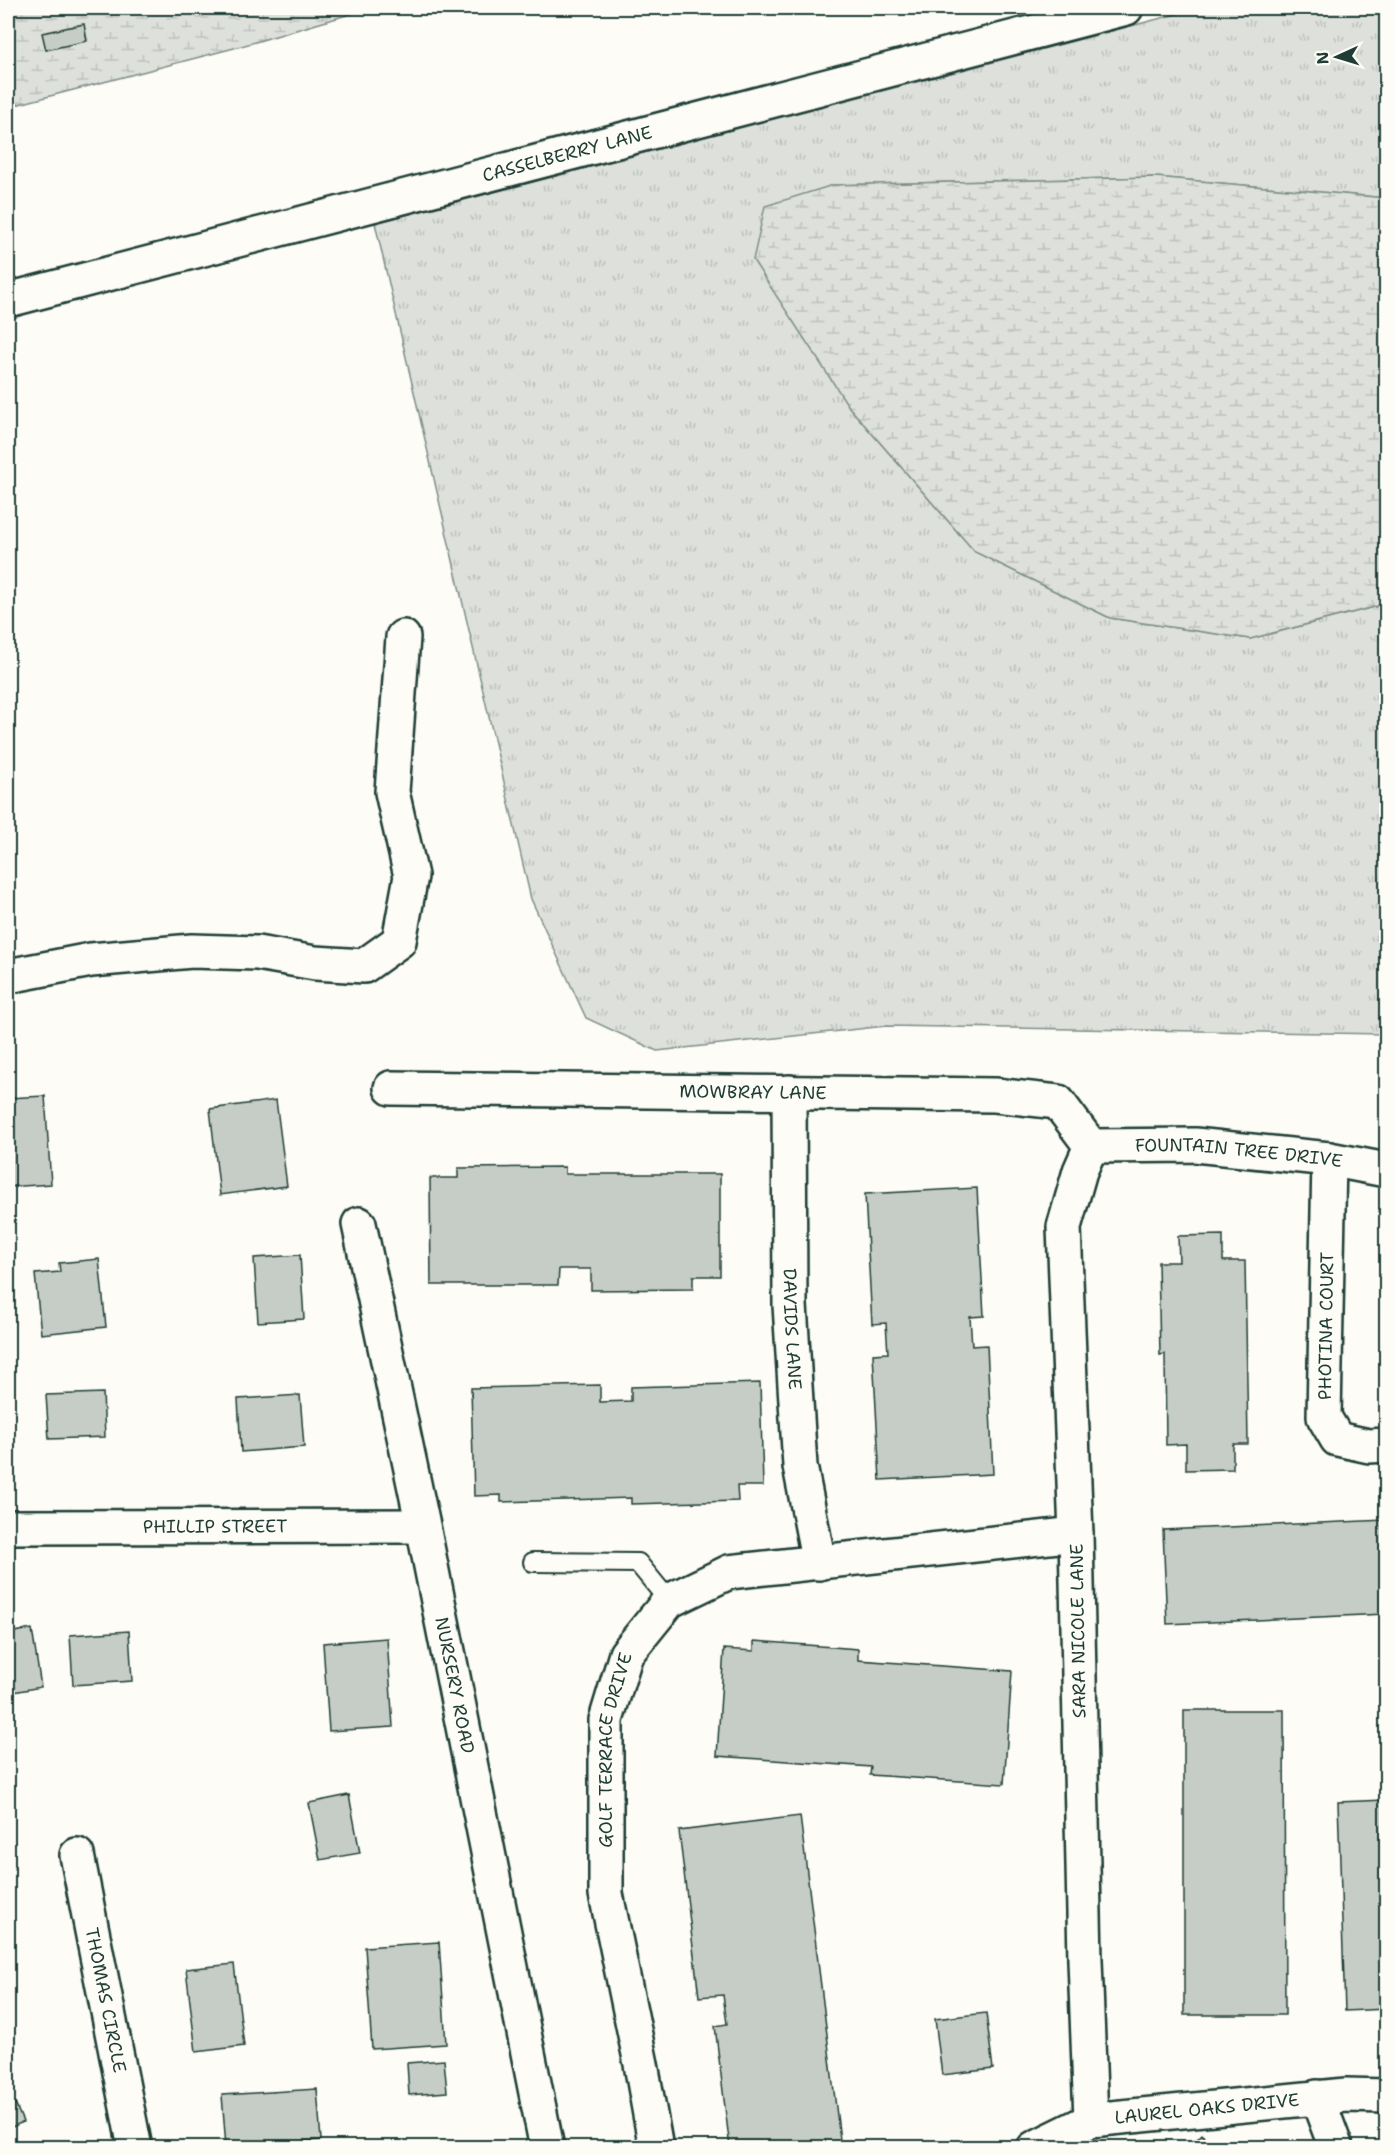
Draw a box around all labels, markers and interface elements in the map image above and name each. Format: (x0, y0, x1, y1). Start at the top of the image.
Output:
north arrow (1307, 27, 1367, 87)
text: N (1312, 51, 1333, 65)
street label: CASSELBERRY LANE (480, 120, 655, 188)
street label: MOWBRAY LANE (679, 1079, 827, 1105)
street label: FOUNTAIN TREE DRIVE (1135, 1133, 1344, 1173)
street label: PHOTINA COURT (1313, 1252, 1339, 1400)
street label: DAVIDS LANE (778, 1268, 807, 1390)
street label: PHILLIP STREET (143, 1514, 287, 1539)
street label: SARA NICOLE LANE (1064, 1543, 1092, 1719)
street label: NURSERY ROAD (429, 1615, 480, 1756)
street label: GOLF TERRACE DRIVE (593, 1650, 638, 1848)
street label: THOMAS CIRCLE (80, 1926, 132, 2075)
street label: LAUREL OAKS DRIVE (1114, 2088, 1300, 2130)

